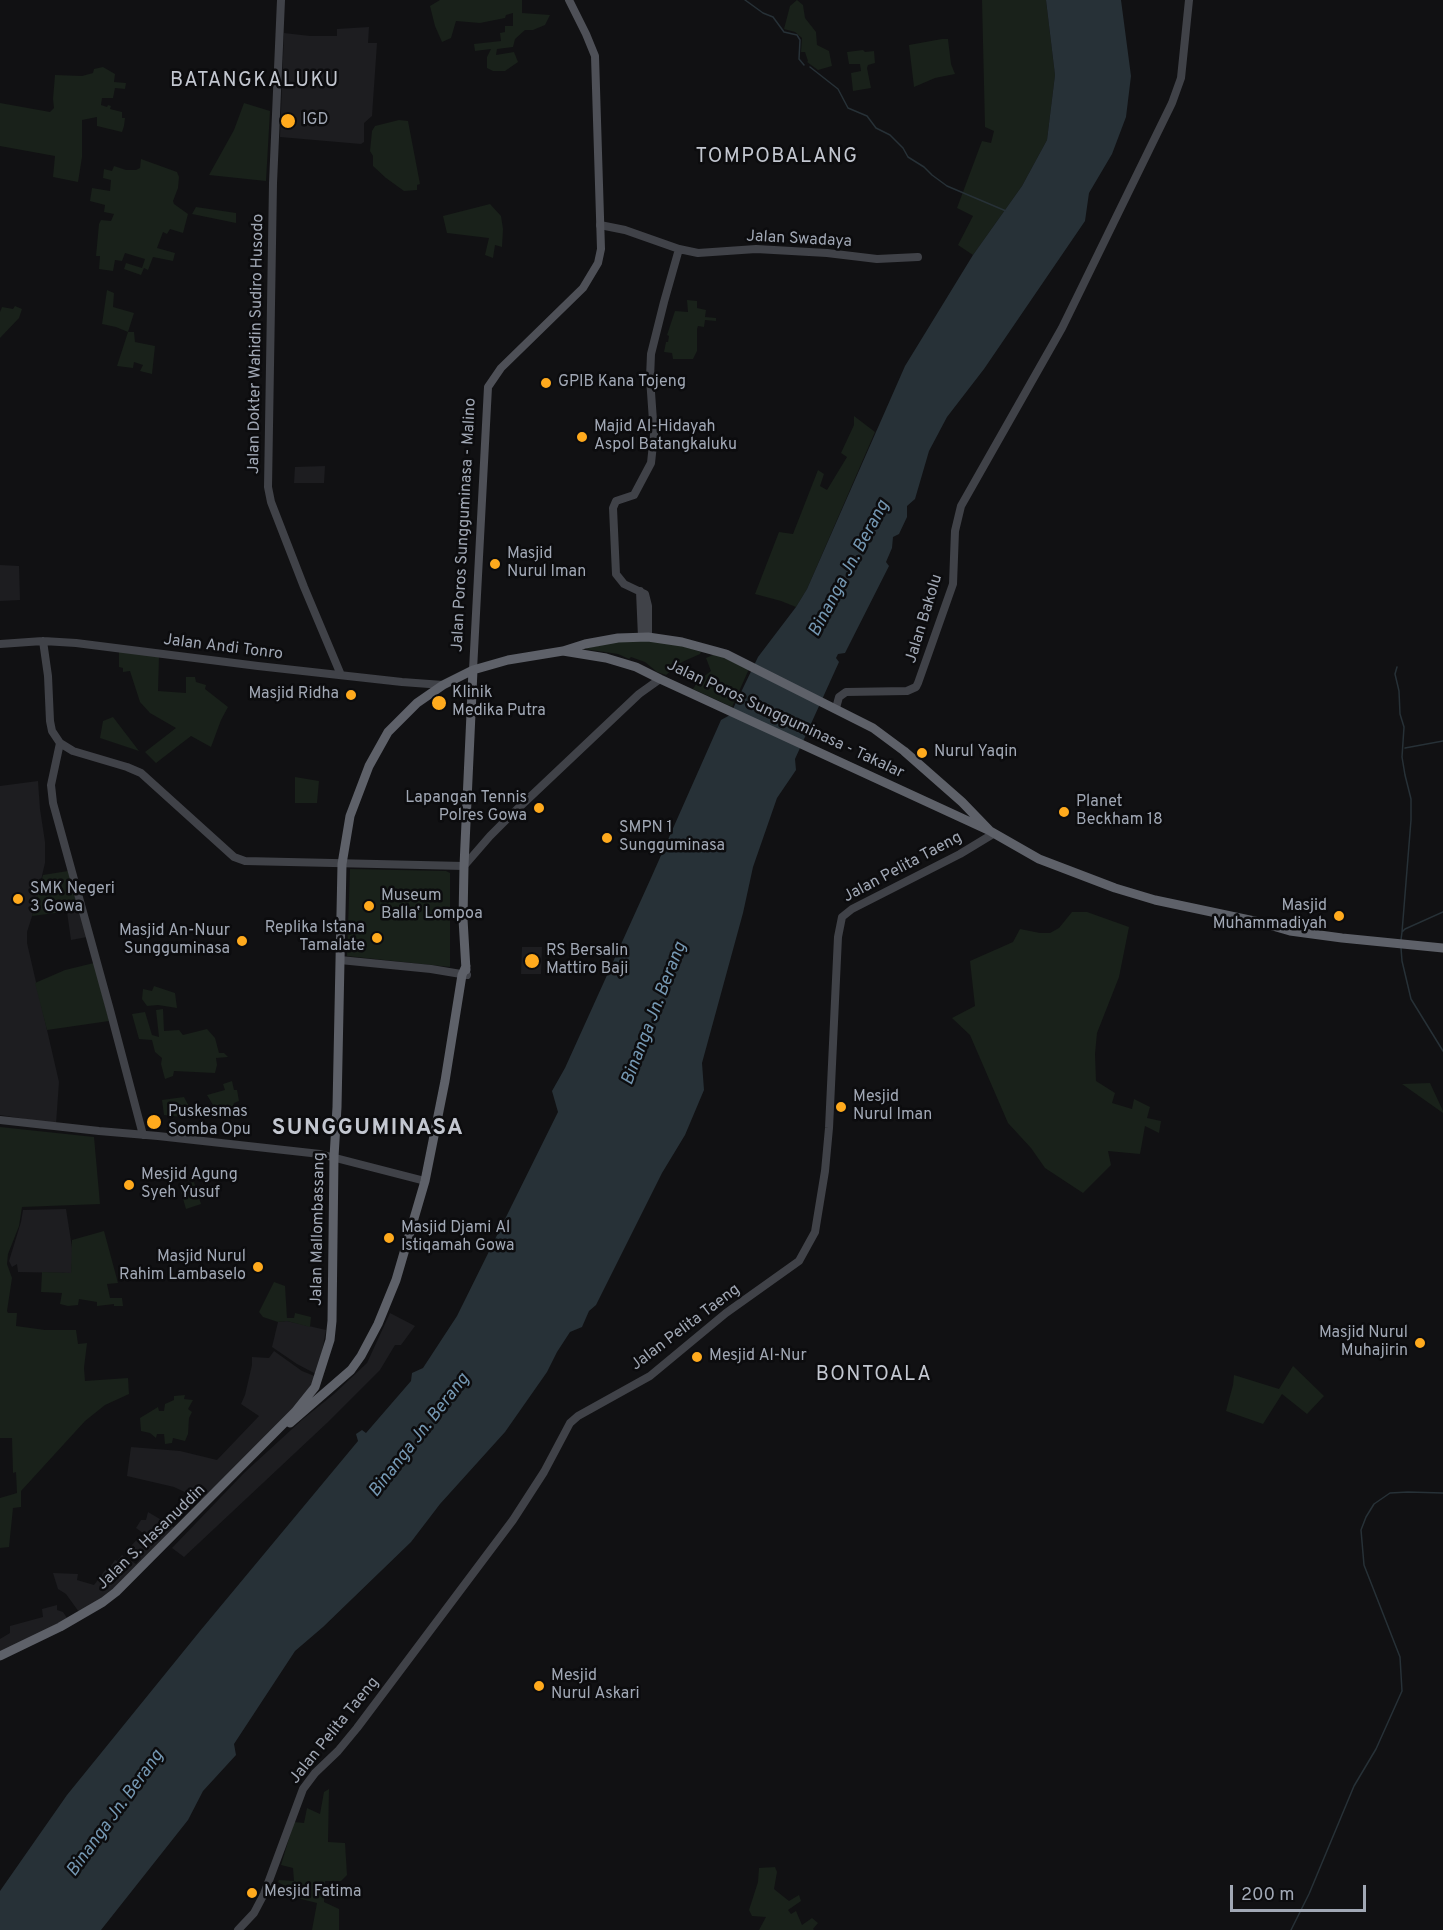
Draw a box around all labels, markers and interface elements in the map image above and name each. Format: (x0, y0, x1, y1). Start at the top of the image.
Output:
district label: BATANGKALUKU (170, 70, 340, 94)
place label: IGD (302, 111, 328, 131)
marker: IGD (279, 112, 297, 130)
district label: TOMPOBALANG (695, 146, 859, 170)
street label: Jalan Dokter Wahidin Sudiro Husodo (245, 214, 269, 474)
street label: Jalan Swadaya (746, 228, 852, 252)
place label: GPIB Kana Tojeng (558, 373, 686, 393)
marker: GPIB Kana Tojeng (539, 376, 553, 390)
street label: Jalan Poros Sungguminasa - Malino (449, 397, 481, 653)
place label: Majid Al-Hidayah Aspol Batangkaluku (594, 418, 737, 456)
marker: Majid Al-Hidayah Aspol Batangkaluku (575, 430, 589, 444)
water label: Binanga Jn. Berang (805, 497, 895, 641)
place label: Masjid Nurul Iman (507, 545, 586, 583)
marker: Masjid Nurul Iman (488, 557, 502, 571)
street label: Jalan Bakolu (902, 572, 948, 666)
street label: Jalan Andi Tonro (162, 631, 284, 665)
street label: Jalan Poros Sungguminasa - Takalar (663, 656, 907, 784)
place label: Klinik Medika Putra (452, 684, 546, 722)
place label: Masjid Ridha (249, 685, 339, 705)
marker: Masjid Ridha (344, 688, 358, 702)
marker: Klinik Medika Putra (430, 694, 448, 712)
place label: Nurul Yaqin (934, 743, 1017, 763)
marker: Nurul Yaqin (915, 746, 929, 760)
place label: Lapangan Tennis Polres Gowa (405, 789, 527, 827)
place label: Planet Beckham 18 (1076, 793, 1163, 831)
marker: Lapangan Tennis Polres Gowa (532, 801, 546, 815)
marker: Planet Beckham 18 (1057, 805, 1071, 819)
place label: SMPN 1 Sungguminasa (619, 819, 725, 857)
street label: Jalan Pelita Taeng (840, 829, 966, 907)
marker: SMPN 1 Sungguminasa (600, 831, 614, 845)
place label: SMK Negeri 3 Gowa (30, 880, 115, 918)
place label: Museum Ballaʼ Lompoa (381, 887, 483, 925)
marker: SMK Negeri 3 Gowa (11, 892, 25, 906)
place label: Masjid Muhammadiyah (1213, 897, 1327, 935)
marker: Museum Ballaʼ Lompoa (362, 899, 376, 913)
marker: Masjid Muhammadiyah (1332, 909, 1346, 923)
place label: Replika Istana Tamalate (265, 919, 365, 957)
place label: Masjid An-Nuur Sungguminasa (119, 922, 230, 960)
marker: Replika Istana Tamalate (370, 931, 384, 945)
marker: Masjid An-Nuur Sungguminasa (235, 934, 249, 948)
water label: Binanga Jn. Berang (618, 939, 692, 1089)
place label: RS Bersalin Mattiro Baji (546, 942, 628, 980)
marker: RS Bersalin Mattiro Baji (523, 952, 541, 970)
place label: Mesjid Nurul Iman (853, 1088, 932, 1126)
marker: Mesjid Nurul Iman (834, 1100, 848, 1114)
place label: Puskesmas Somba Opu (168, 1103, 251, 1141)
marker: Puskesmas Somba Opu (145, 1113, 163, 1131)
district label: SUNGGUMINASA (272, 1117, 464, 1143)
street label: Jalan Mallombassang (308, 1152, 330, 1306)
place label: Mesjid Agung Syeh Yusuf (141, 1166, 238, 1204)
marker: Mesjid Agung Syeh Yusuf (122, 1178, 136, 1192)
place label: Masjid Djami Al Istiqamah Gowa (401, 1219, 514, 1257)
marker: Masjid Djami Al Istiqamah Gowa (382, 1231, 396, 1245)
place label: Masjid Nurul Rahim Lambaselo (119, 1248, 246, 1286)
marker: Masjid Nurul Rahim Lambaselo (251, 1260, 265, 1274)
street label: Jalan Pelita Taeng (628, 1281, 744, 1375)
place label: Masjid Nurul Muhajirin (1319, 1324, 1408, 1362)
marker: Masjid Nurul Muhajirin (1413, 1336, 1427, 1350)
place label: Mesjid Al-Nur (709, 1347, 807, 1367)
marker: Mesjid Al-Nur (690, 1350, 704, 1364)
district label: BONTOALA (816, 1364, 932, 1388)
water label: Binanga Jn. Berang (365, 1370, 475, 1502)
street label: Jalan S. Hasanuddin (94, 1481, 210, 1595)
place label: Mesjid Nurul Askari (551, 1667, 640, 1705)
street label: Jalan Pelita Taeng (286, 1674, 384, 1788)
marker: Mesjid Nurul Askari (532, 1679, 546, 1693)
water label: Binanga Jn. Berang (63, 1746, 169, 1882)
scale bar (1233, 1873, 1370, 1911)
place label: Mesjid Fatima (264, 1883, 361, 1903)
text: 200 m (1241, 1884, 1294, 1907)
marker: Mesjid Fatima (245, 1886, 259, 1900)

